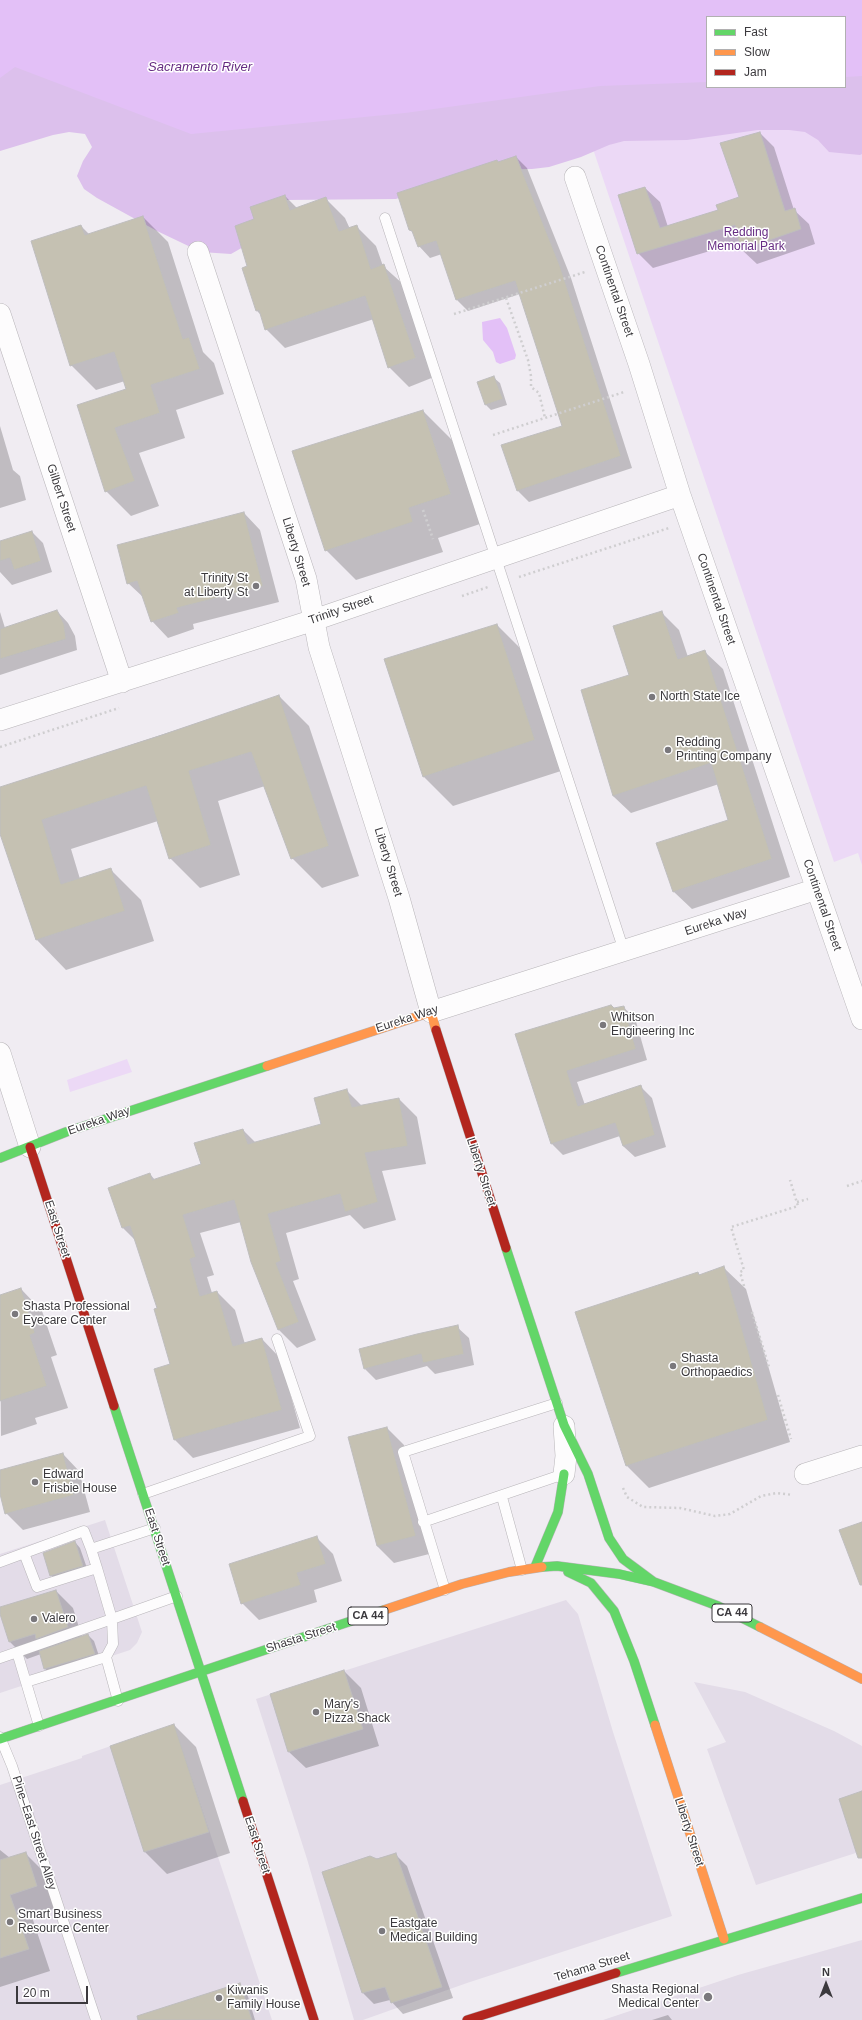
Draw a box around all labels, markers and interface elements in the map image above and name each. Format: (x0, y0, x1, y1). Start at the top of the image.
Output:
legend (706, 16, 846, 88)
text: Fast (744, 25, 767, 39)
text: Slow (744, 45, 770, 59)
water label: Sacramento River (148, 59, 252, 75)
text: Jam (744, 65, 767, 79)
park label: Redding Memorial Park (707, 226, 785, 254)
street label: Continental Street (592, 243, 636, 339)
street label: Gilbert Street (43, 462, 79, 534)
street label: Liberty Street (279, 516, 313, 588)
street label: Continental Street (694, 551, 738, 647)
place label: Trinity St at Liberty St (184, 572, 248, 600)
marker: Trinity St at Liberty St (251, 581, 261, 591)
street label: Trinity Street (307, 592, 375, 628)
place label: North State Ice (660, 690, 740, 704)
marker: North State Ice (647, 692, 657, 702)
place label: Redding Printing Company (676, 736, 771, 764)
marker: Redding Printing Company (663, 745, 673, 755)
street label: Liberty Street (371, 826, 405, 898)
street label: Continental Street (800, 857, 844, 953)
street label: Eureka Way (683, 905, 749, 939)
street label: Eureka Way (374, 1002, 440, 1036)
place label: Whitson Engineering Inc (611, 1011, 694, 1039)
marker: Whitson Engineering Inc (598, 1020, 608, 1030)
street label: Eureka Way (66, 1104, 132, 1138)
street label: Liberty Street (463, 1136, 499, 1208)
street label: East Street (41, 1199, 73, 1259)
place label: Shasta Professional Eyecare Center (23, 1300, 130, 1328)
marker: Shasta Professional Eyecare Center (10, 1309, 20, 1319)
place label: Shasta Orthopaedics (681, 1352, 752, 1380)
marker: Shasta Orthopaedics (668, 1361, 678, 1371)
place label: Edward Frisbie House (43, 1468, 117, 1496)
marker: Edward Frisbie House (30, 1477, 40, 1487)
street label: East Street (141, 1507, 173, 1567)
road number: CA 44 (712, 1604, 752, 1622)
road number: CA 44 (348, 1607, 388, 1625)
place label: Valero (42, 1612, 76, 1626)
marker: Valero (29, 1614, 39, 1624)
street label: Shasta Street (264, 1620, 338, 1656)
place label: Mary's Pizza Shack (324, 1698, 390, 1726)
marker: Mary's Pizza Shack (311, 1707, 321, 1717)
street label: Pine–East Street Alley (9, 1774, 59, 1892)
street label: Liberty Street (671, 1796, 707, 1868)
street label: East Street (241, 1815, 273, 1875)
place label: Smart Business Resource Center (18, 1908, 109, 1936)
marker: Smart Business Resource Center (5, 1917, 15, 1927)
place label: Eastgate Medical Building (390, 1917, 477, 1945)
marker: Eastgate Medical Building (377, 1926, 387, 1936)
street label: Tehama Street (553, 1949, 631, 1985)
north arrow (806, 1964, 846, 2004)
text: N (822, 1966, 830, 1978)
scale bar (18, 1978, 90, 2004)
place label: Shasta Regional Medical Center (611, 1983, 699, 2011)
place label: Kiwanis Family House (227, 1984, 300, 2012)
text: 20 m (23, 1986, 50, 2000)
marker: Shasta Regional Medical Center (702, 1991, 714, 2003)
marker: Kiwanis Family House (214, 1993, 224, 2003)

